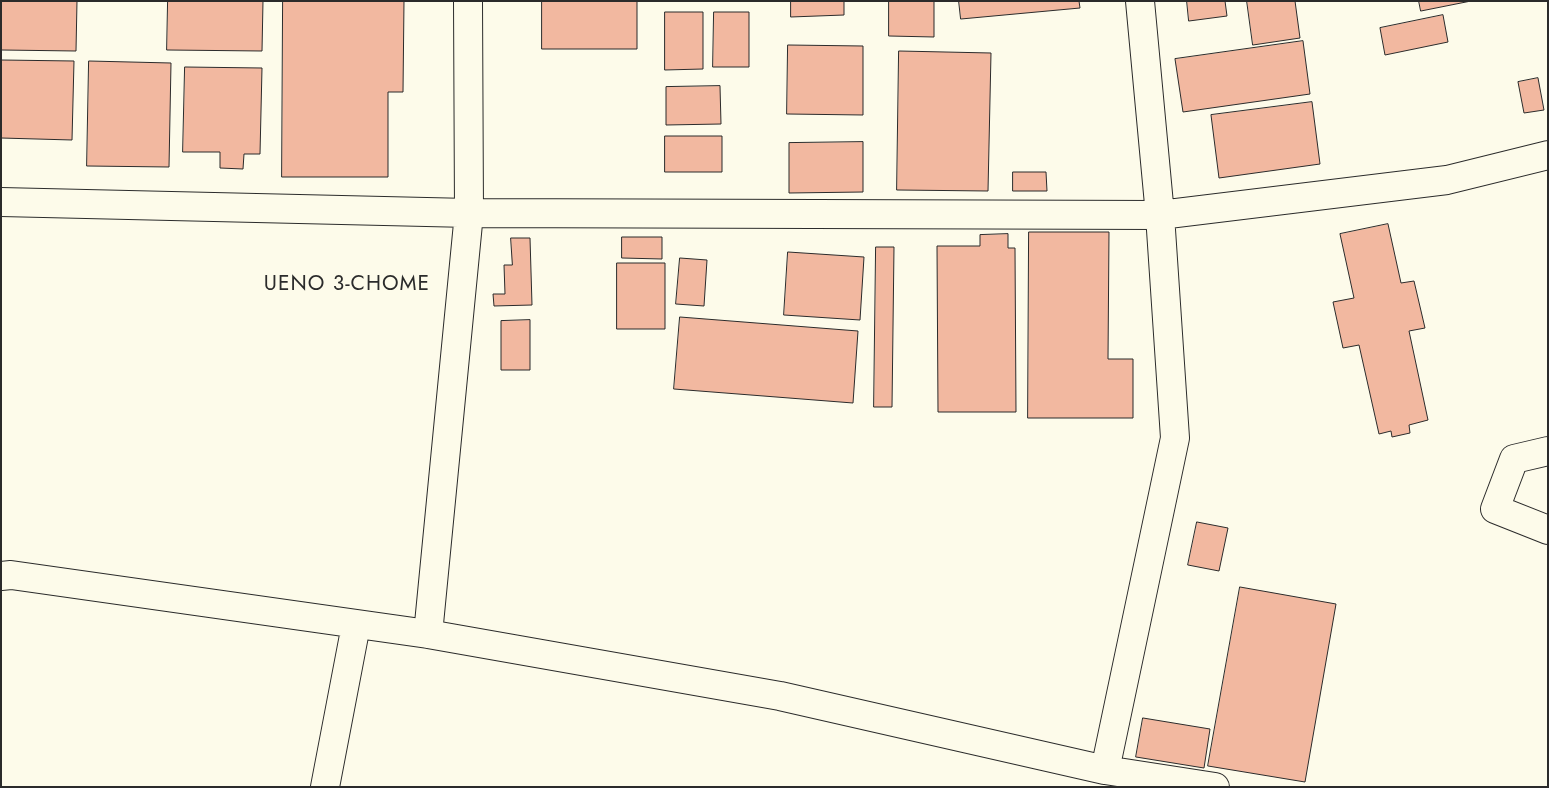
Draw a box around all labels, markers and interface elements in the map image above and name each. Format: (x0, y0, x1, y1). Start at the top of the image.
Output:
district label: UENO 3-CHOME (262, 272, 432, 298)

